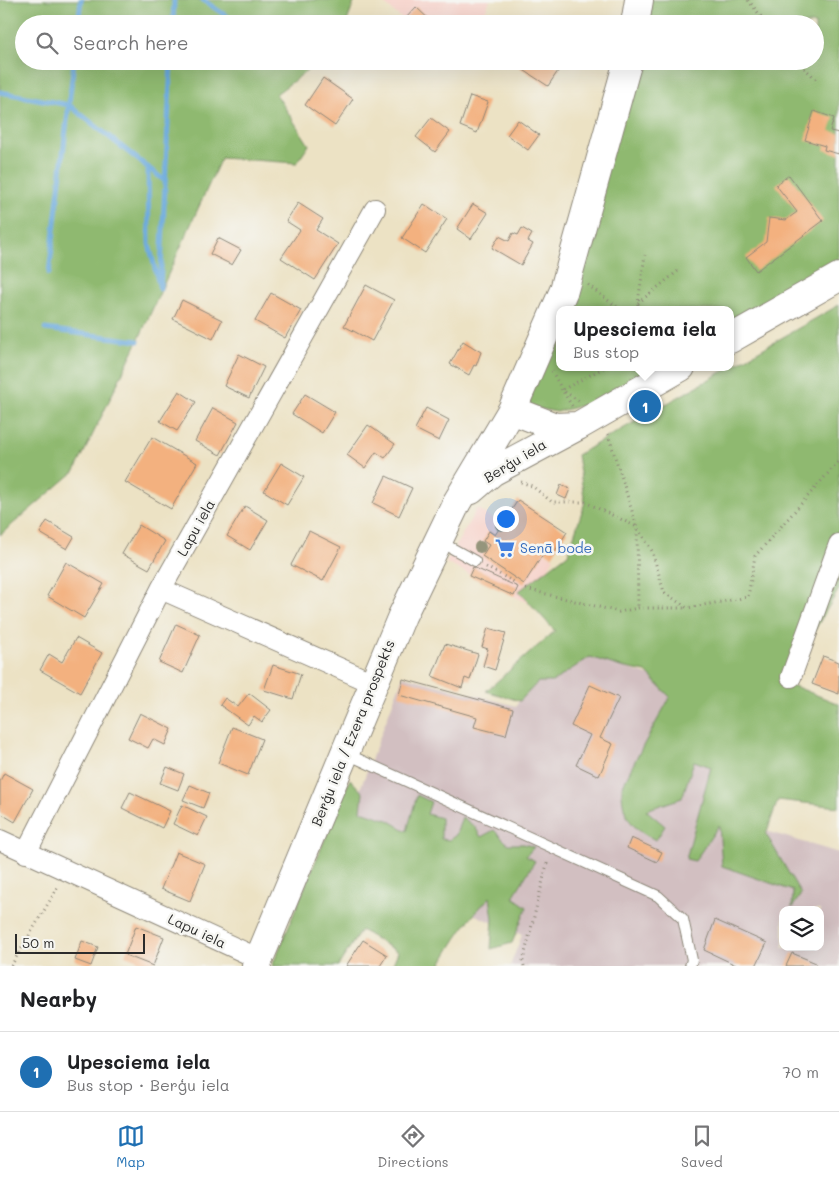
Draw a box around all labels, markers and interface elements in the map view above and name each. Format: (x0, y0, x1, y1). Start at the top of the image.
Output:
search box (15, 15, 824, 70)
icon: search (33, 29, 61, 57)
text: Search here (73, 30, 189, 55)
popup (556, 306, 734, 371)
text: Upesciema iela (573, 316, 717, 341)
text: Bus stop (573, 341, 639, 362)
pin: 1 (629, 387, 661, 425)
street label: Berģu iela (480, 434, 550, 487)
street label: Lapu iela (172, 496, 219, 560)
your location (493, 506, 519, 532)
supermarket icon: Senā bode (494, 537, 516, 559)
place label: Senā bode (520, 538, 592, 557)
street label: Berģu iela / Ezera prospekts (306, 637, 399, 829)
map controls (779, 906, 824, 951)
button: layers (779, 906, 824, 951)
street label: Lapu iela (165, 909, 229, 952)
scale bar (15, 931, 145, 954)
text: 50 m (22, 933, 54, 952)
text: Nearby (20, 985, 97, 1012)
text: Upesciema iela (67, 1049, 211, 1074)
text: 1 (32, 1061, 40, 1082)
text: 70 m (782, 1061, 819, 1082)
text: Bus stop · Berģu iela (67, 1074, 230, 1095)
tab: Map (116, 1122, 145, 1171)
tab: Directions (377, 1122, 449, 1171)
tab: Saved (681, 1122, 723, 1171)

